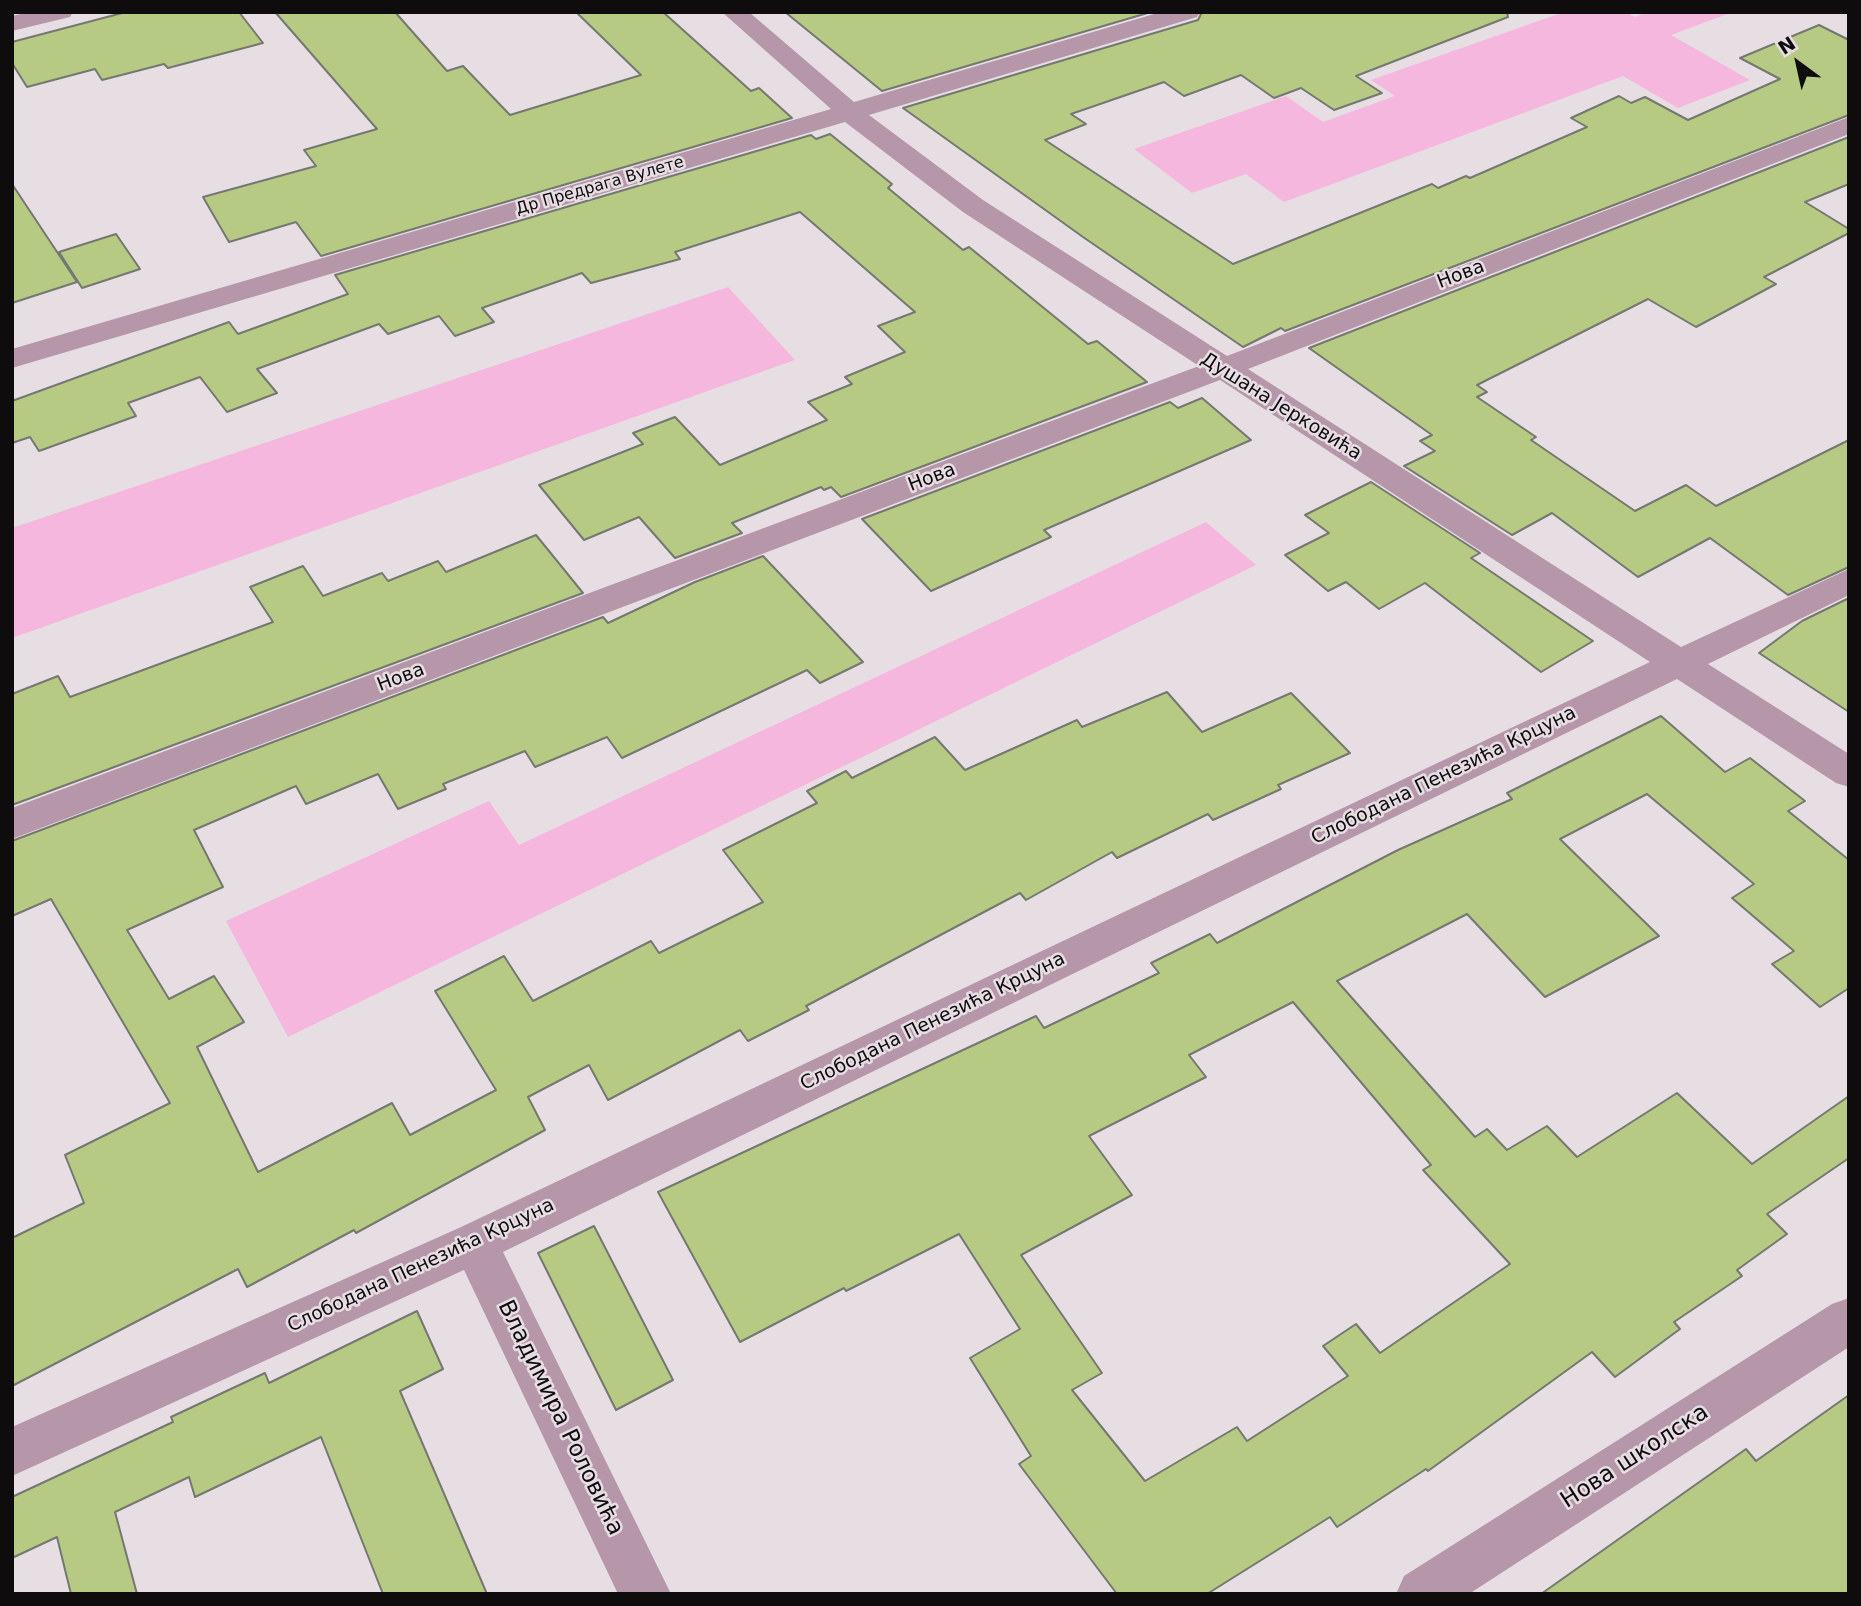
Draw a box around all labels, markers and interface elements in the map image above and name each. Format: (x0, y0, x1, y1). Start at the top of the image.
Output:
north arrow (1763, 28, 1833, 98)
text: N (1774, 32, 1799, 59)
street label: Др Предрага Вулете (514, 153, 686, 219)
street label: Нова (1434, 256, 1488, 294)
street label: Душана Јерковића (1196, 348, 1366, 466)
street label: Нова (905, 459, 959, 497)
street label: Нова (374, 659, 428, 697)
street label: Слободана Пенезића Крцуна (1308, 702, 1580, 850)
street label: Слободана Пенезића Крцуна (797, 948, 1069, 1096)
street label: Слободана Пенезића Крцуна (284, 1194, 558, 1338)
street label: Владимира Роловића (491, 1296, 629, 1540)
street label: Нова школска (1556, 1399, 1714, 1515)

